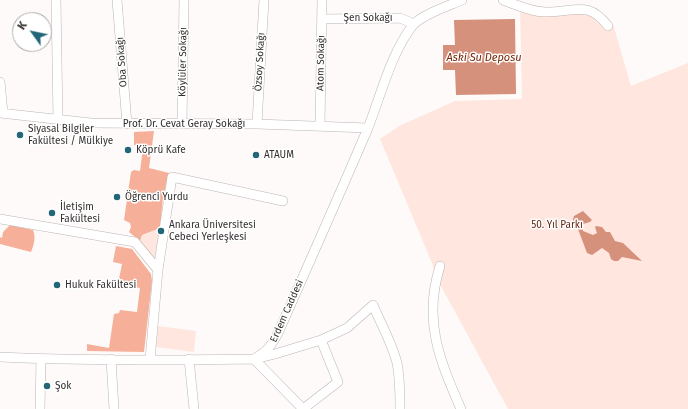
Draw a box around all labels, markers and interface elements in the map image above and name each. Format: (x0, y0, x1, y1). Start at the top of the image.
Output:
north arrow (12, 12, 52, 52)
street label: Şen Sokağı (343, 12, 393, 24)
text: K (15, 19, 30, 32)
street label: Köylüler Sokağı (176, 27, 190, 97)
street label: Özsoy Sokağı (252, 32, 268, 92)
street label: Atom Sokağı (315, 35, 327, 91)
street label: Oba Sokağı (114, 36, 130, 88)
water label: Aski Su Deposu (446, 51, 522, 65)
street label: Prof. Dr. Cevat Geray Sokağı (123, 118, 245, 130)
place label: Siyasal Bilgiler Fakültesi / Mülkiye (28, 123, 113, 146)
marker: Siyasal Bilgiler Fakültesi / Mülkiye (15, 130, 25, 140)
place label: Köprü Kafe (136, 144, 186, 156)
marker: Köprü Kafe (123, 145, 133, 155)
place label: ATAUM (264, 149, 294, 161)
marker: ATAUM (251, 150, 261, 160)
place label: Öğrenci Yurdu (125, 191, 188, 203)
marker: Öğrenci Yurdu (112, 192, 122, 202)
place label: İletişim Fakültesi (60, 201, 100, 224)
marker: İletişim Fakültesi (47, 208, 57, 218)
place label: Ankara Üniversitesi Cebeci Yerleşkesi (169, 219, 256, 242)
park label: 50. Yıl Parkı (531, 219, 583, 231)
marker: Ankara Üniversitesi Cebeci Yerleşkesi (156, 226, 166, 236)
street label: Erdem Caddesi (268, 278, 306, 344)
place label: Hukuk Fakültesi (65, 279, 136, 291)
marker: Hukuk Fakültesi (52, 280, 62, 290)
place label: Şok (55, 380, 71, 392)
marker: Şok (42, 381, 52, 391)

